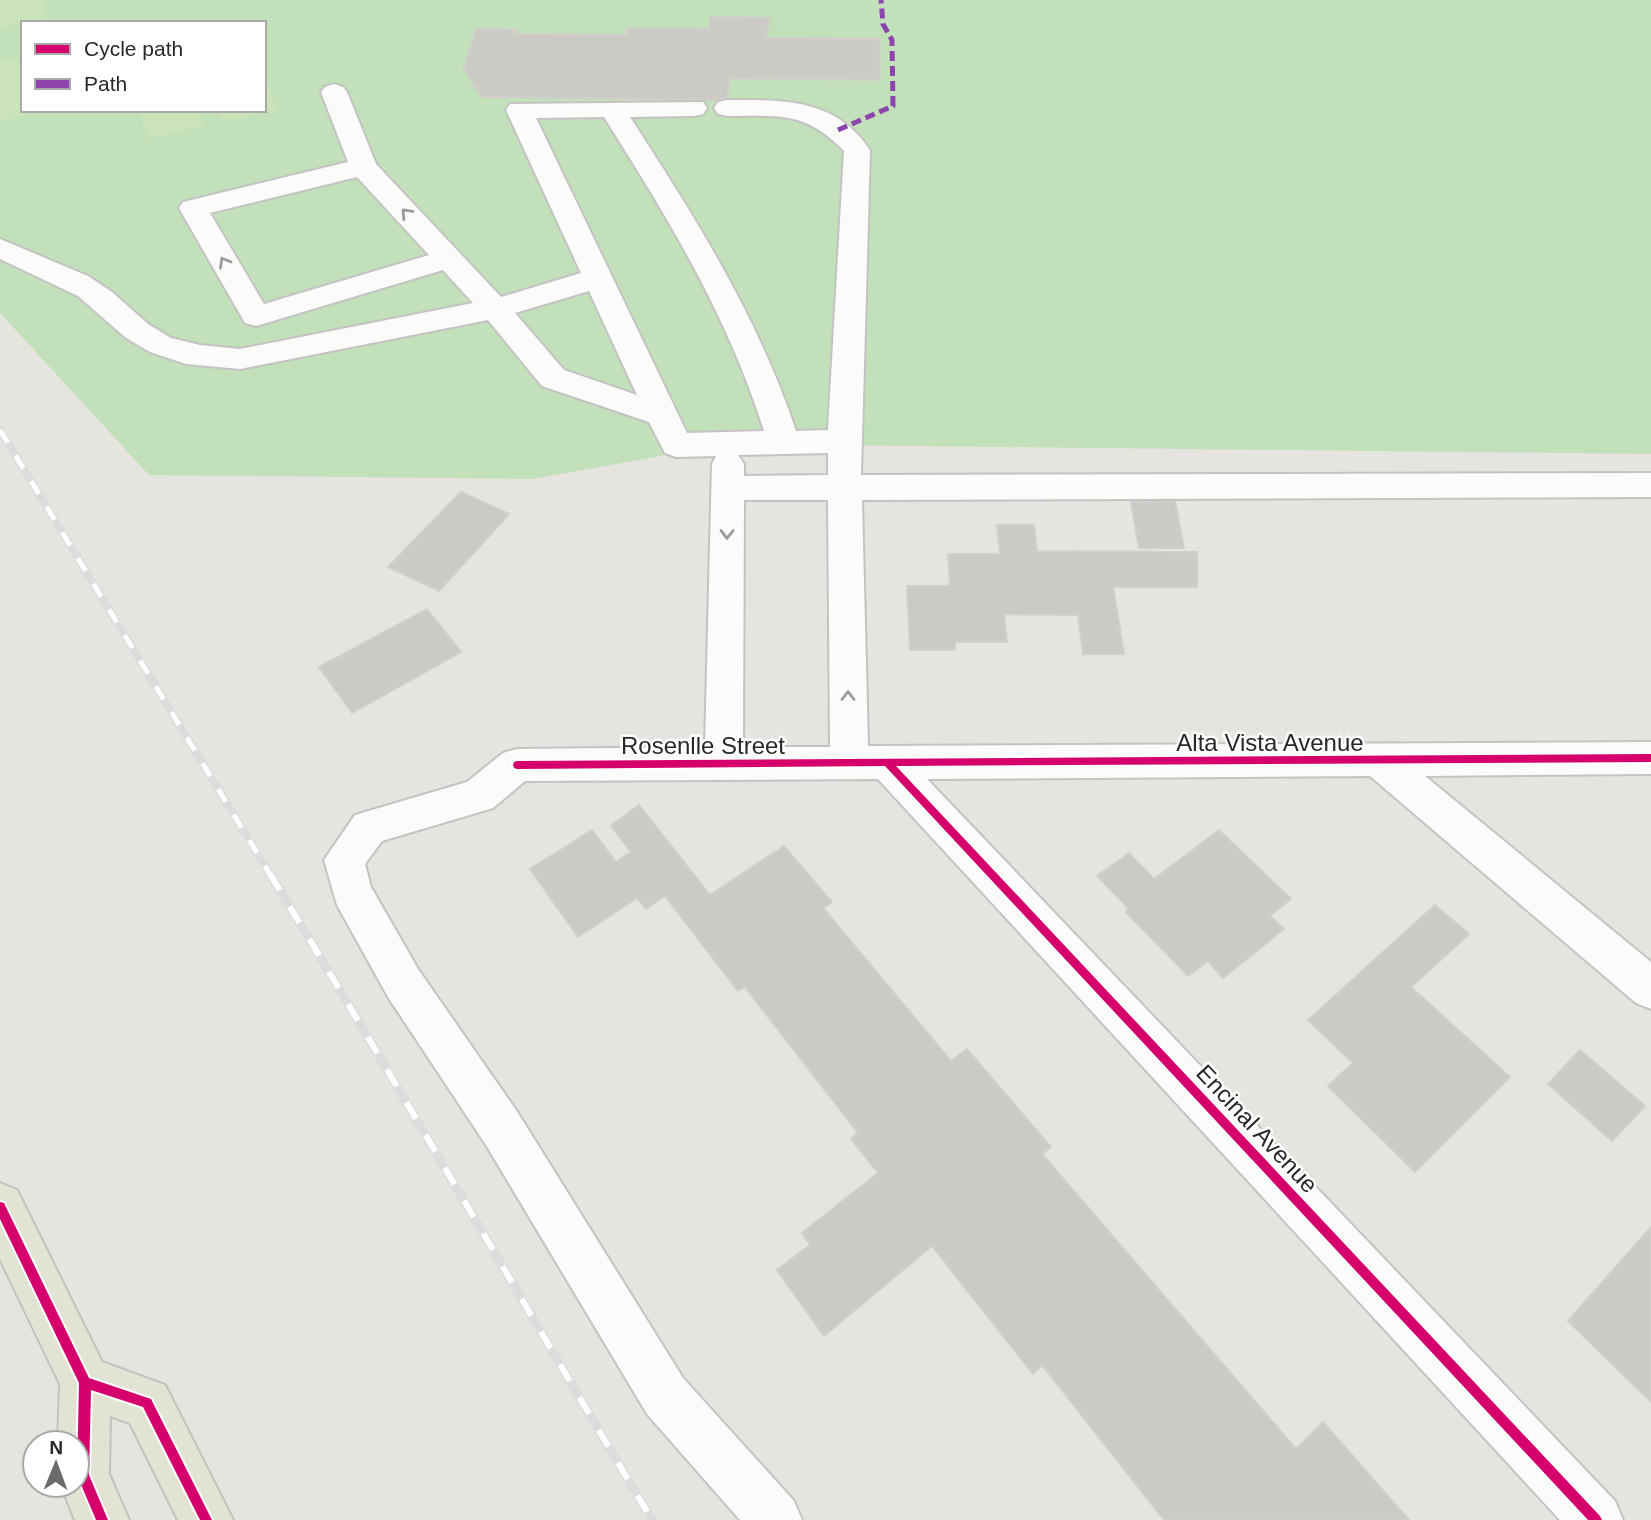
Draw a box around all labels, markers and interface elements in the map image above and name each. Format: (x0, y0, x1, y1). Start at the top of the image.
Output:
legend (21, 21, 266, 112)
text: Cycle path (84, 37, 183, 60)
text: Path (84, 72, 127, 95)
one-way arrow (401, 208, 414, 221)
one-way arrow (219, 256, 232, 269)
one-way arrow (720, 529, 735, 540)
one-way arrow (840, 691, 856, 701)
street label: Alta Vista Avenue (1176, 729, 1364, 756)
street label: Rosenlle Street (621, 732, 785, 759)
street label: Encinal Avenue (1191, 1059, 1324, 1198)
north arrow (21, 1429, 91, 1499)
text: N (49, 1437, 63, 1458)

